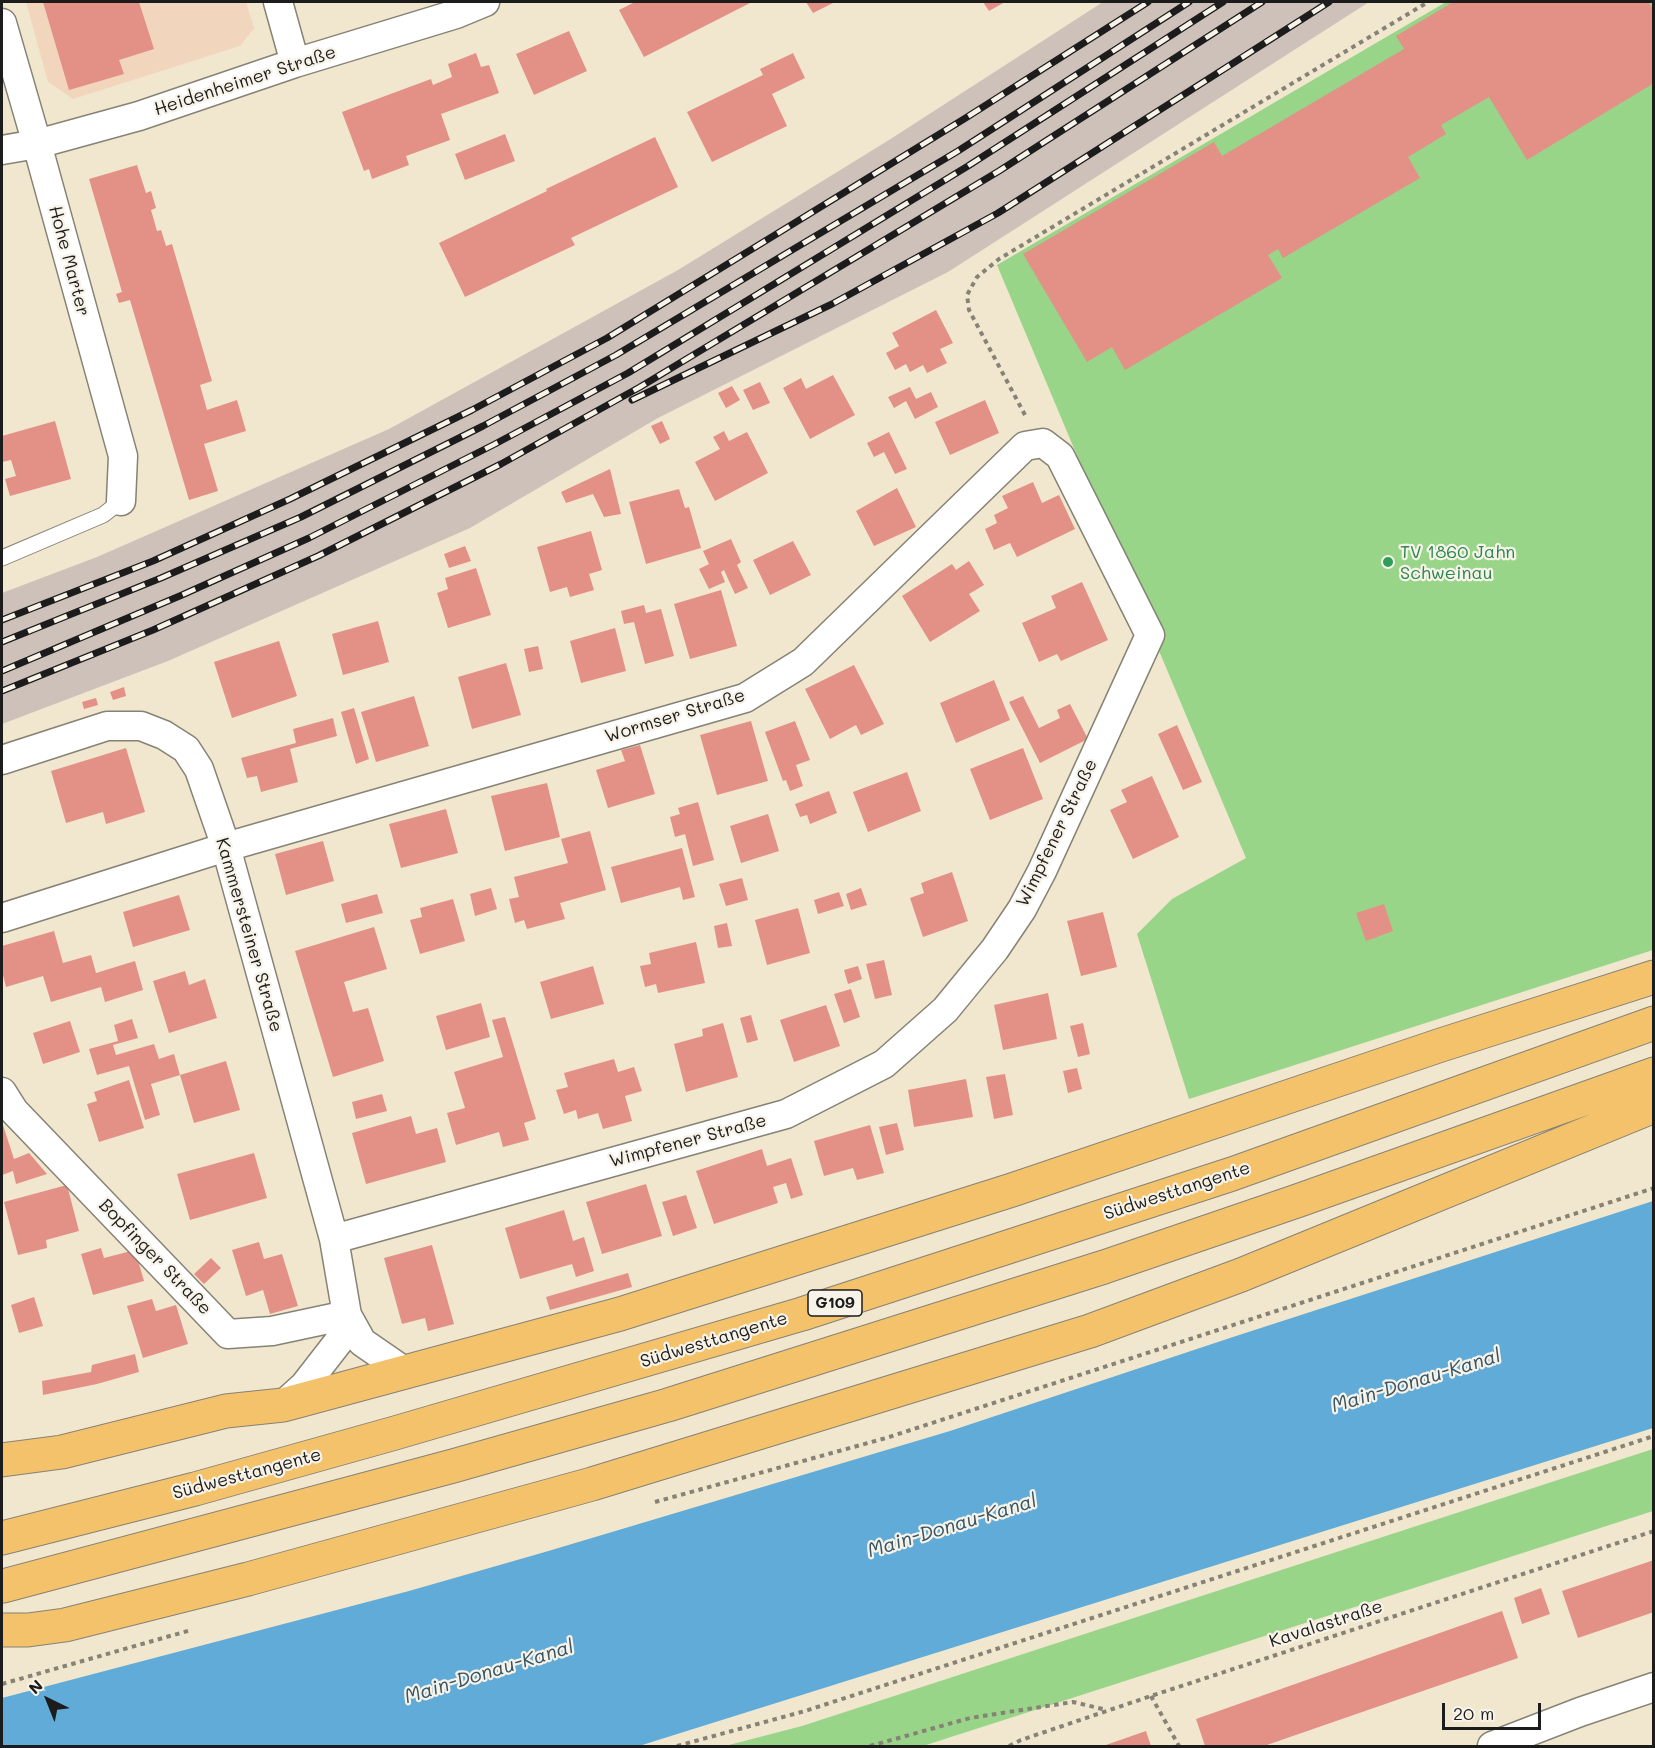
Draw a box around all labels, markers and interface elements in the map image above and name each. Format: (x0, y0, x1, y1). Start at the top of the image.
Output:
street label: Heidenheimer Straße (151, 41, 339, 121)
street label: Hohe Marter (44, 204, 94, 318)
place label: TV 1860 Jahn Schweinau (1400, 541, 1515, 584)
marker: TV 1860 Jahn Schweinau (1381, 555, 1395, 569)
street label: Wormser Straße (602, 684, 748, 748)
street label: Wimpfener Straße (1012, 756, 1102, 910)
street label: Kammersteiner Straße (211, 835, 287, 1035)
street label: Wimpfener Straße (607, 1110, 769, 1172)
street label: Südwesttangente (1101, 1157, 1253, 1225)
street label: Bopfinger Straße (94, 1195, 216, 1319)
road number: G109 (808, 1290, 862, 1316)
street label: Südwesttangente (638, 1307, 790, 1373)
water label: Main-Donau-Kanal (1328, 1344, 1504, 1418)
street label: Südwesttangente (170, 1444, 324, 1504)
water label: Main-Donau-Kanal (864, 1489, 1040, 1563)
street label: Kavalastraße (1267, 1595, 1385, 1653)
water label: Main-Donau-Kanal (401, 1635, 577, 1709)
north arrow (18, 1670, 78, 1730)
text: N (24, 1675, 47, 1698)
scale bar (1445, 1691, 1544, 1729)
text: 20 m (1453, 1701, 1494, 1725)

